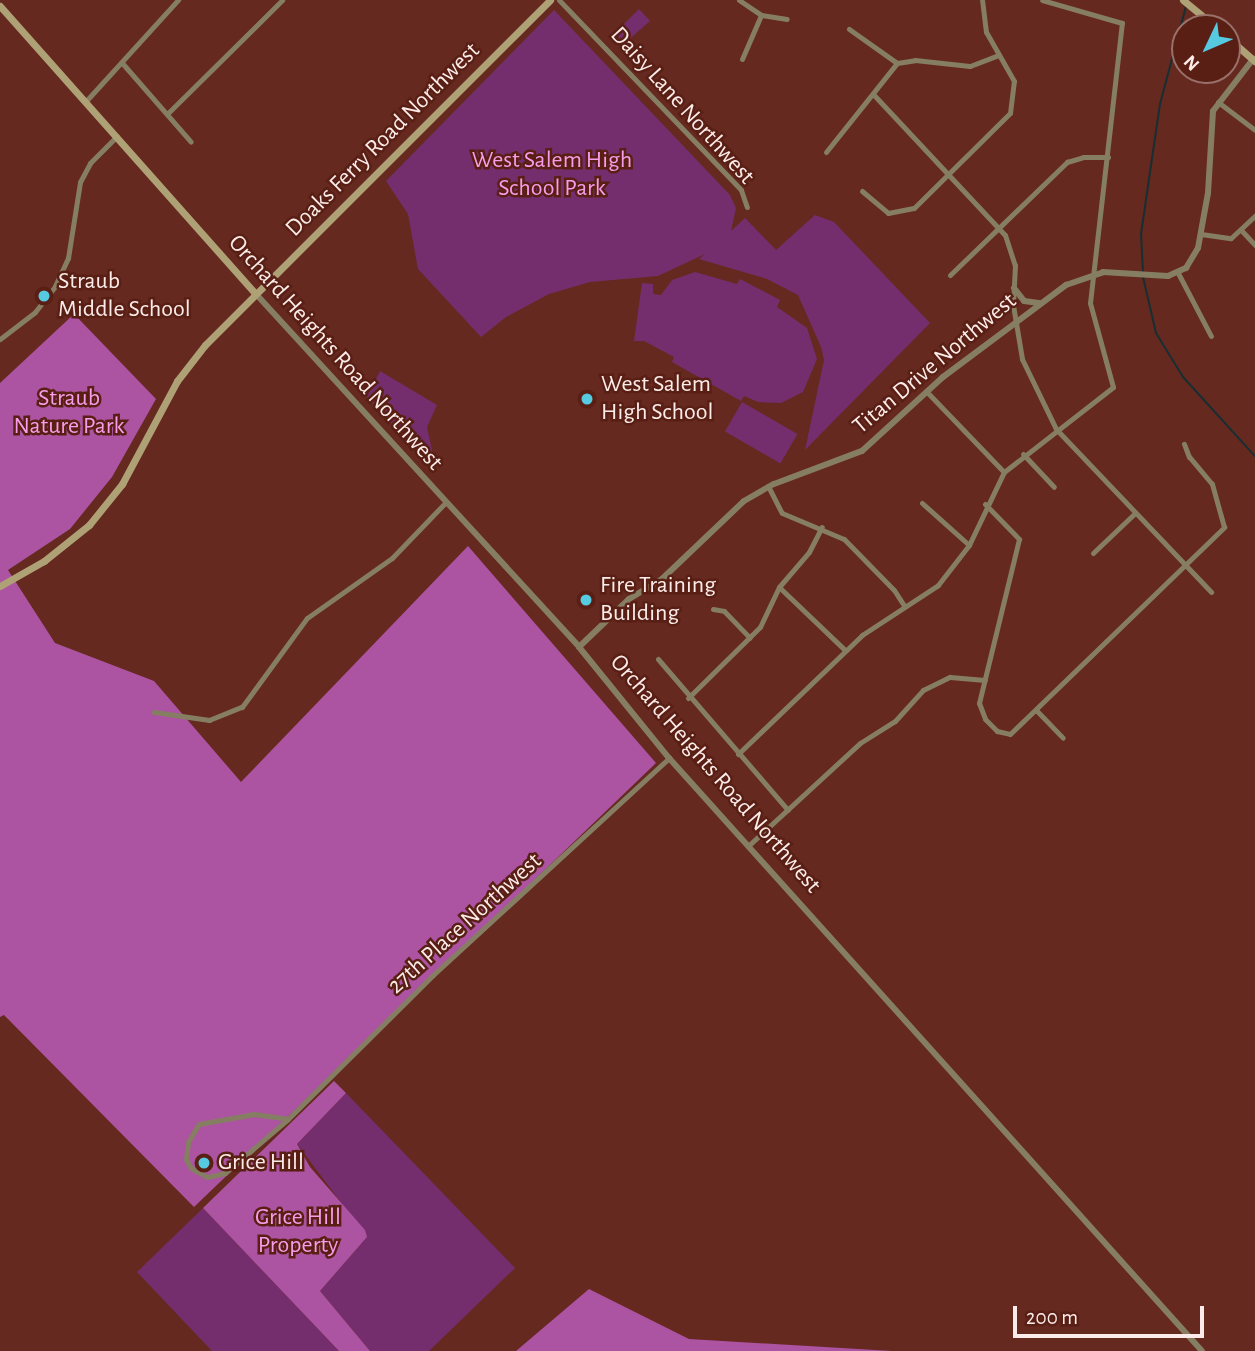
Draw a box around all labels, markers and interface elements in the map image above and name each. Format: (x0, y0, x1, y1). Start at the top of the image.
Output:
north arrow (1171, 14, 1241, 84)
street label: Daisy Lane Northwest (604, 21, 760, 191)
street label: Doaks Ferry Road Northwest (280, 37, 486, 243)
text: N (1181, 51, 1203, 74)
park label: West Salem High School Park (472, 147, 632, 203)
street label: Orchard Heights Road Northwest (222, 229, 448, 477)
place label: Straub Middle School (58, 268, 191, 324)
street label: Titan Drive Northwest (847, 287, 1023, 441)
marker: Straub Middle School (36, 288, 52, 304)
place label: West Salem High School (601, 371, 713, 427)
park label: Straub Nature Park (14, 385, 124, 441)
marker: West Salem High School (579, 391, 595, 407)
place label: Fire Training Building (600, 572, 716, 628)
marker: Fire Training Building (578, 592, 594, 608)
street label: Orchard Heights Road Northwest (603, 649, 827, 899)
street label: 27th Place Northwest (382, 847, 548, 1001)
place label: Grice Hill (218, 1149, 304, 1177)
marker: Grice Hill (196, 1155, 212, 1171)
park label: Grice Hill Property (255, 1204, 341, 1260)
scale bar (1017, 1292, 1208, 1336)
text: 200 m (1026, 1307, 1078, 1328)

